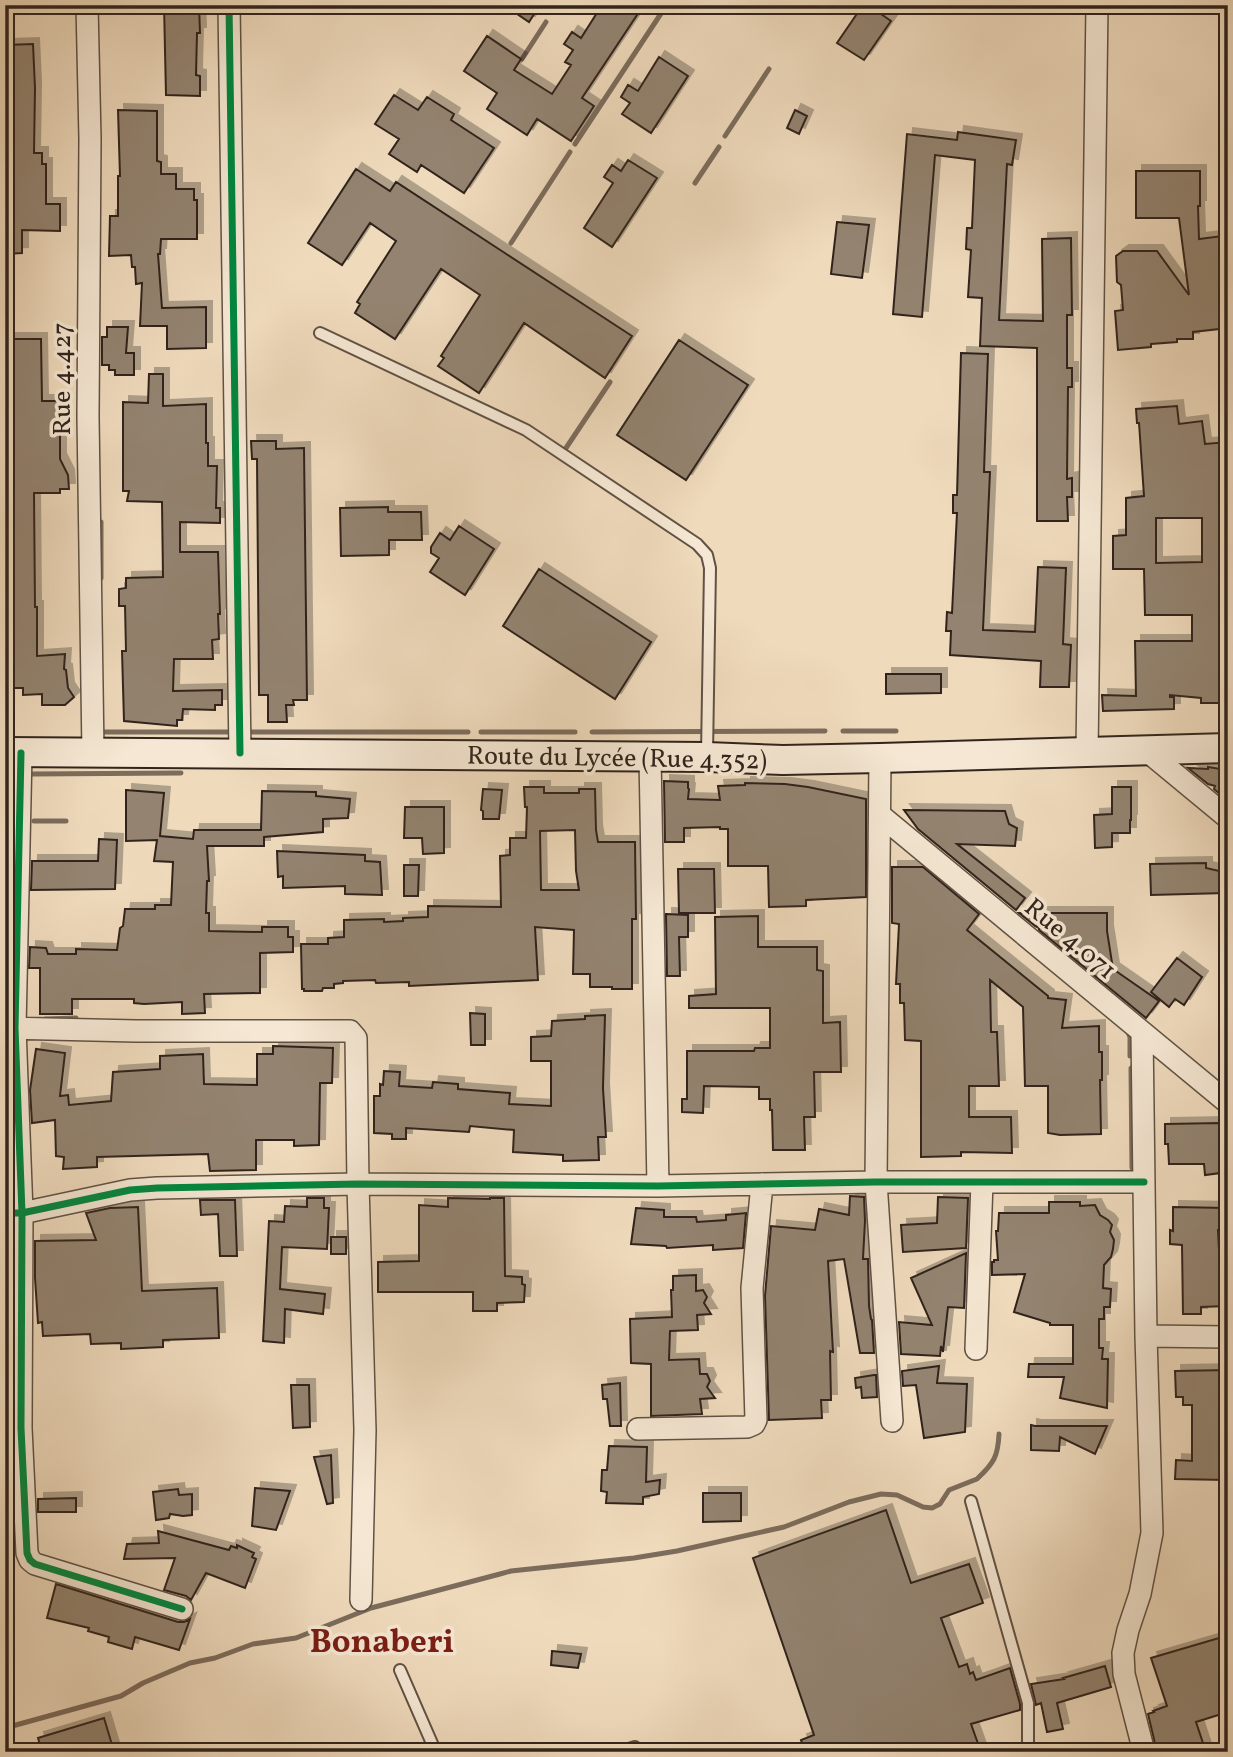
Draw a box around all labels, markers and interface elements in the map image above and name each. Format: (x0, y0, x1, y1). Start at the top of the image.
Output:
street label: Rue 4.427 (45, 322, 81, 436)
street label: Route du Lycée (Rue 4.352) (467, 738, 767, 780)
street label: Rue 4.071 (1016, 890, 1123, 989)
district label: Bonaberi (310, 1621, 454, 1667)

